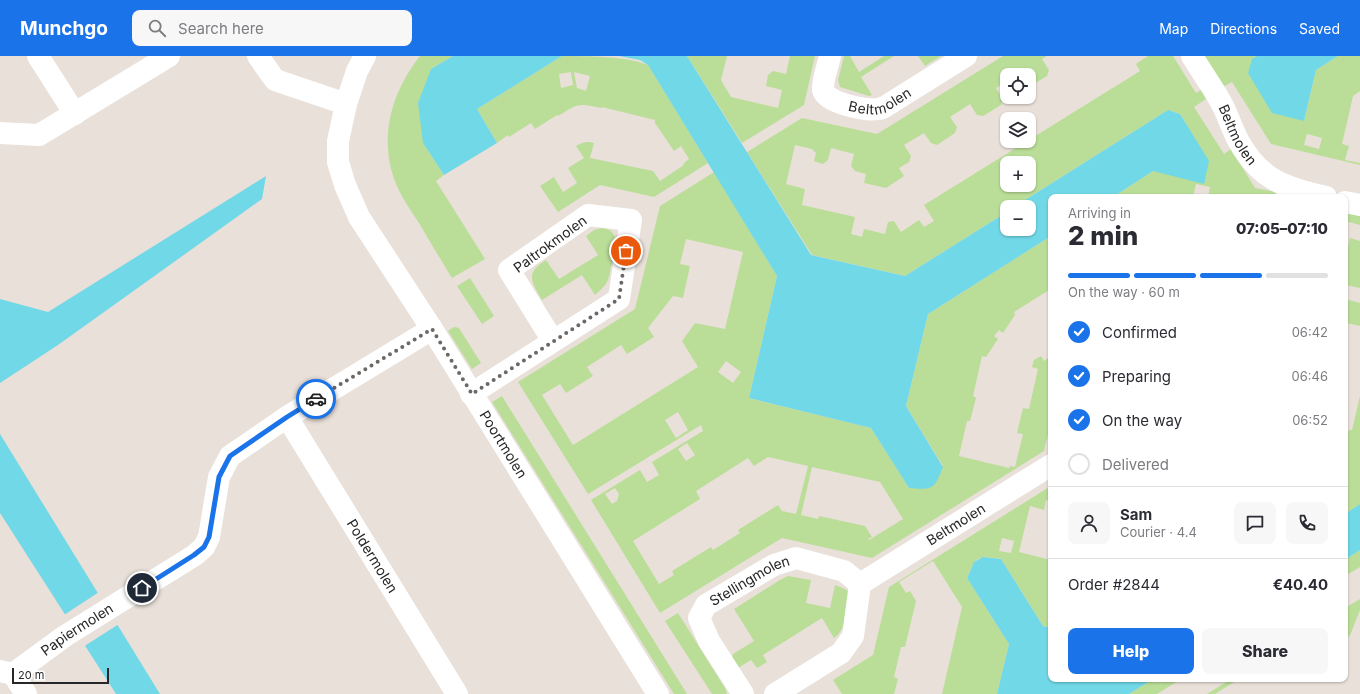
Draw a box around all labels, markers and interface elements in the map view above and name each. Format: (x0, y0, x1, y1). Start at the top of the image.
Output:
search box (132, 10, 412, 46)
text: Munchgo (20, 17, 108, 40)
icon: search (146, 17, 168, 39)
text: Search here (178, 19, 264, 38)
text: Map (1159, 20, 1188, 37)
text: Directions (1210, 20, 1277, 37)
text: Saved (1299, 20, 1340, 37)
map controls (1000, 68, 1036, 236)
button: locate (1000, 68, 1036, 104)
street label: Beltmolen (847, 84, 914, 118)
street label: Beltmolen (1215, 101, 1261, 168)
button: layers (1000, 112, 1036, 148)
button: + (1000, 156, 1036, 192)
button: − (1000, 200, 1036, 236)
text: Arriving in (1068, 205, 1131, 221)
street label: Paltrokmolen (510, 211, 590, 276)
text: 07:05–07:10 (1236, 219, 1328, 238)
text: 2 min (1068, 220, 1138, 251)
pin (609, 234, 643, 268)
icon: bag (615, 240, 637, 262)
text: On the way · 60 m (1068, 284, 1180, 300)
icon: check (1068, 321, 1090, 343)
text: Confirmed (1102, 323, 1177, 342)
text: 06:42 (1292, 324, 1328, 340)
icon: check (1068, 365, 1090, 387)
text: Preparing (1102, 367, 1171, 386)
text: 06:46 (1292, 368, 1328, 384)
courier (296, 379, 336, 419)
icon: car (305, 388, 327, 410)
street label: Poortmolen (477, 407, 531, 481)
icon: check (1068, 409, 1090, 431)
text: On the way (1102, 411, 1182, 430)
text: 06:52 (1292, 412, 1328, 428)
text: Delivered (1102, 455, 1169, 474)
street label: Beltmolen (923, 499, 988, 549)
button: person (1068, 502, 1110, 544)
button: chat (1234, 502, 1276, 544)
button: phone (1286, 502, 1328, 544)
text: Sam (1120, 505, 1152, 524)
street label: Poldermolen (344, 516, 402, 596)
text: Courier · 4.4 (1120, 524, 1197, 540)
street label: Stellingmolen (706, 552, 792, 609)
pin (125, 571, 159, 605)
text: Order #2844 (1068, 575, 1160, 594)
text: €40.40 (1273, 575, 1328, 594)
icon: home (131, 577, 153, 599)
street label: Papiermolen (37, 599, 116, 659)
button: Help (1068, 628, 1194, 674)
button: Share (1202, 628, 1328, 674)
scale bar (12, 666, 109, 685)
text: 20 m (18, 668, 44, 682)

